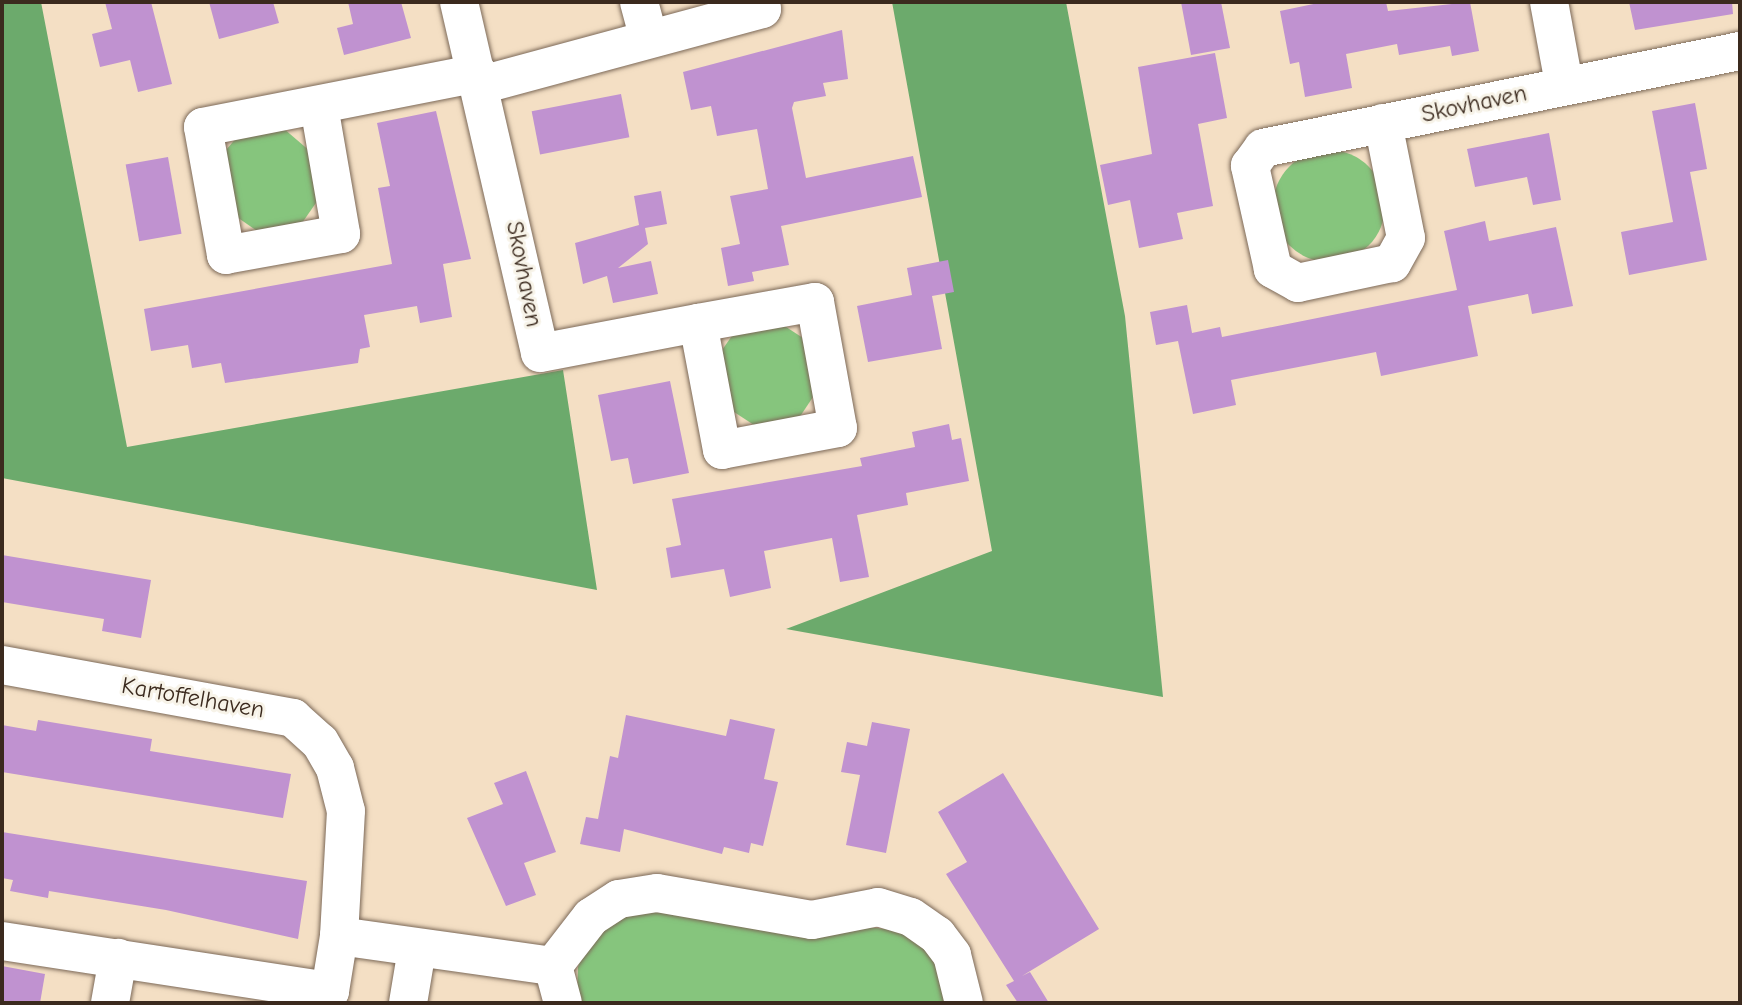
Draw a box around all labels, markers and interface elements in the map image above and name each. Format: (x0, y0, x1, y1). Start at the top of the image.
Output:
street label: Skovhaven (1419, 79, 1529, 129)
street label: Skovhaven (500, 219, 548, 329)
street label: Kartoffelhaven (119, 671, 267, 725)

